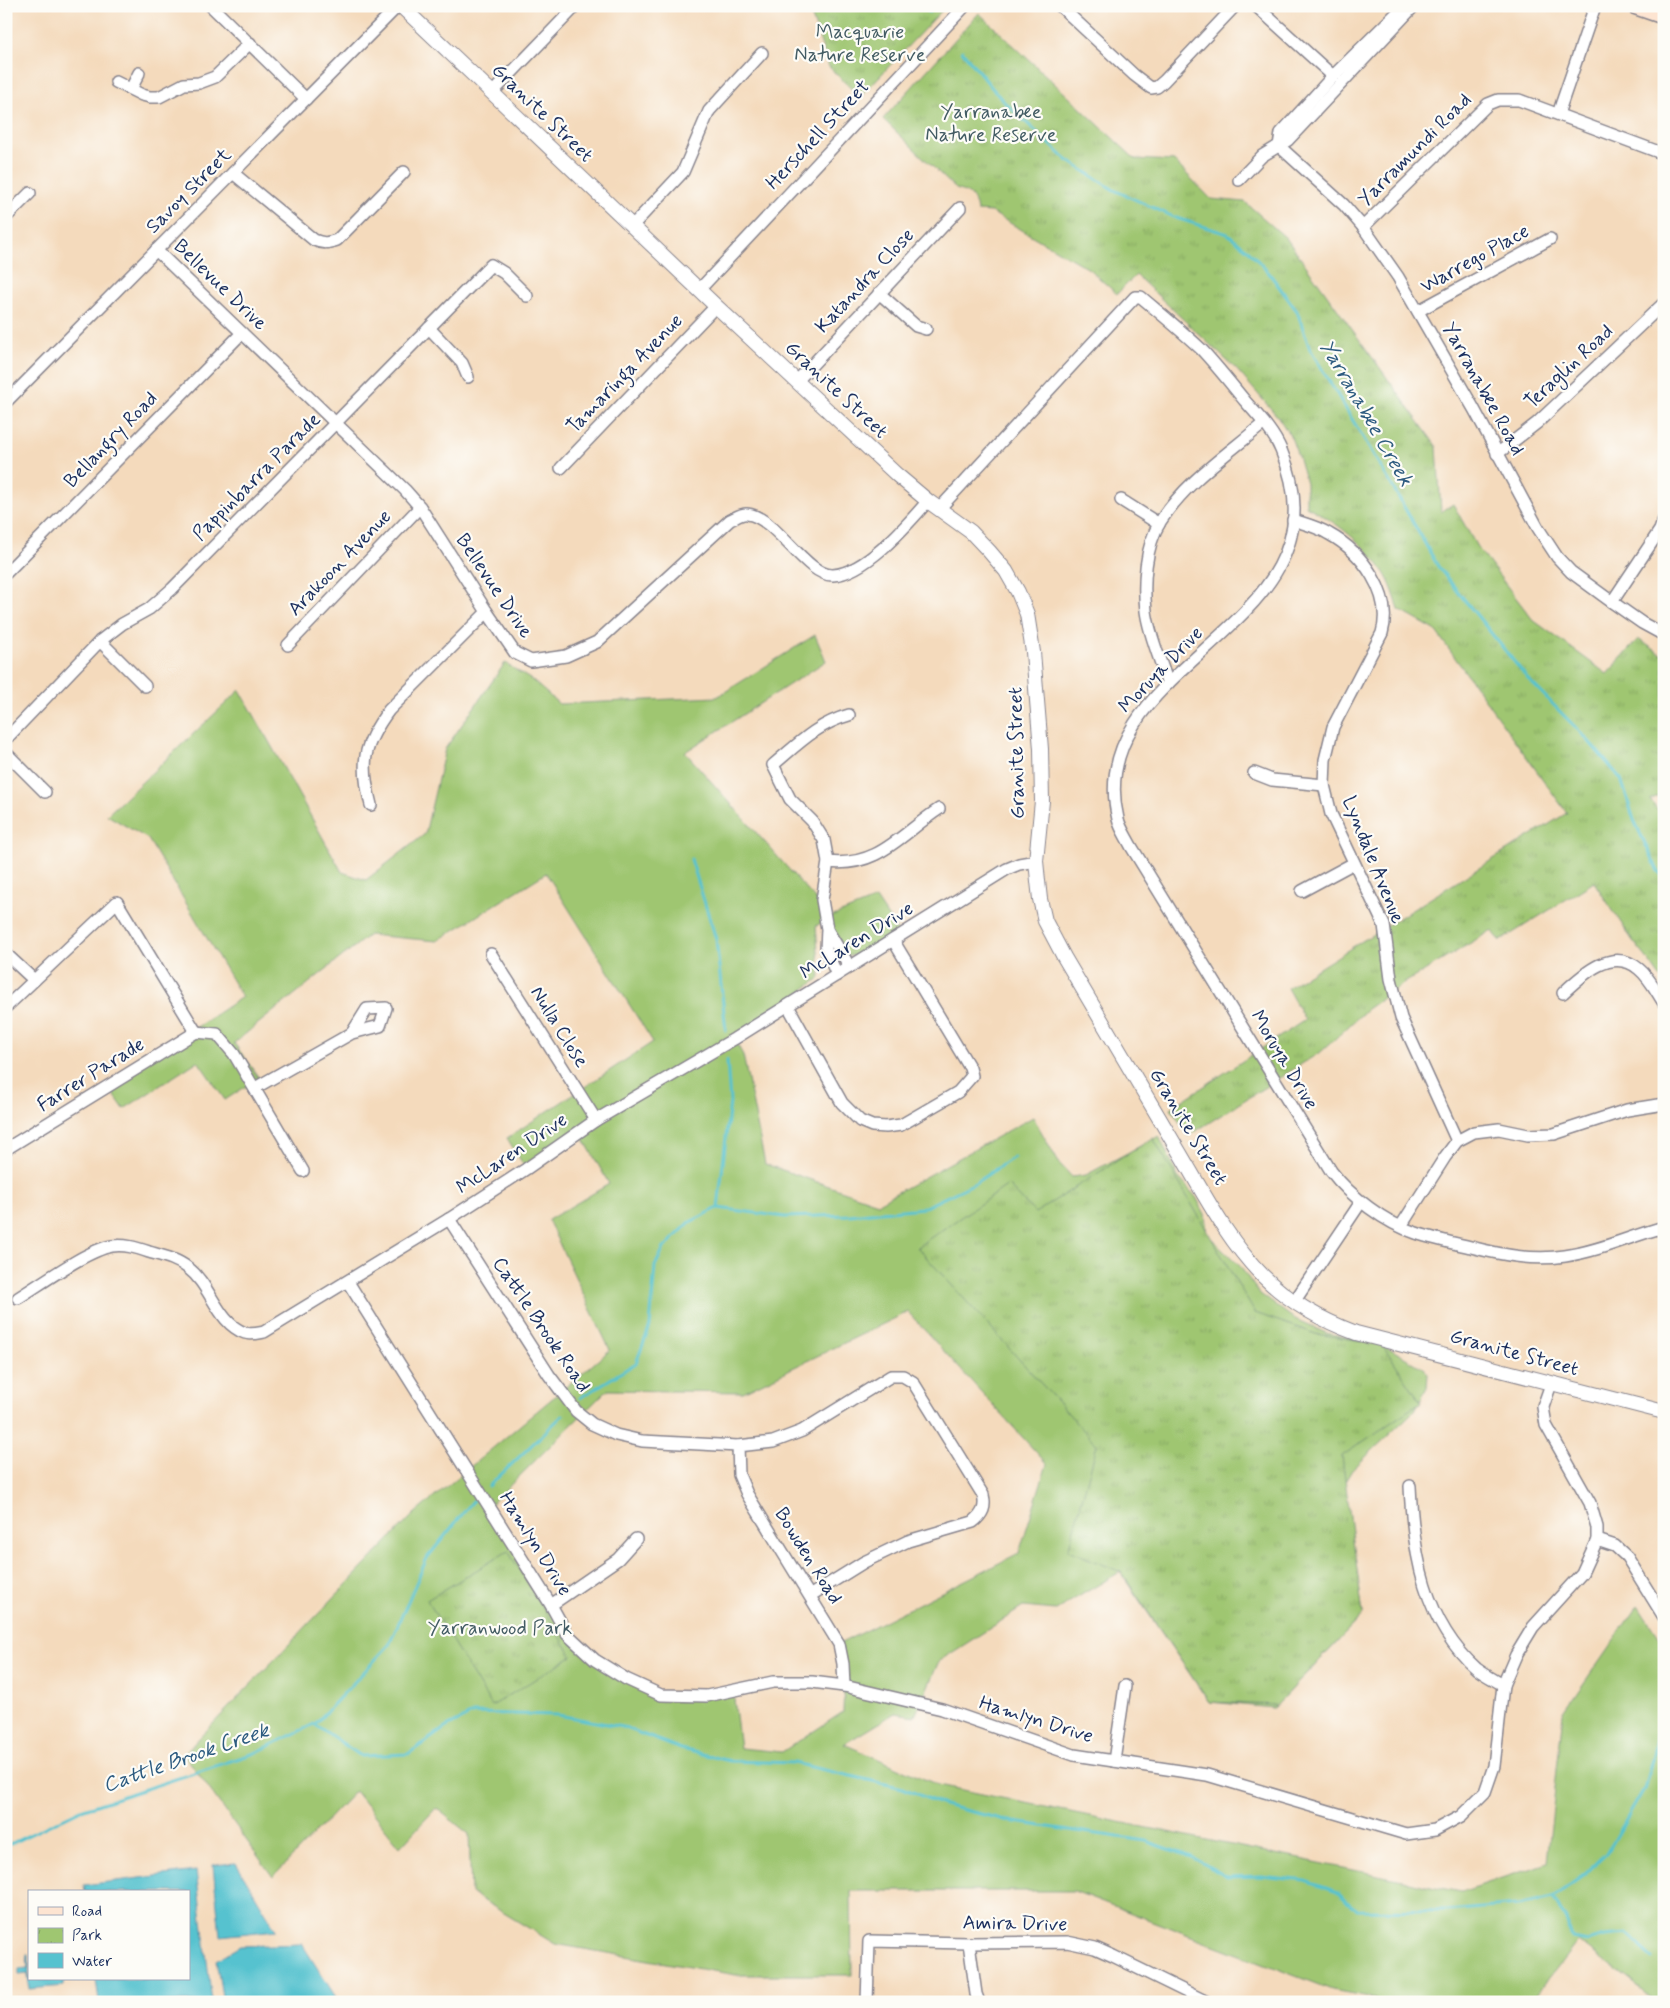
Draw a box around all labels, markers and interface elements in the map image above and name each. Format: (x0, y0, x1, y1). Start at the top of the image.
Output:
park label: Macquarie Nature Reserve (794, 19, 926, 69)
street label: Granite Street (485, 57, 599, 169)
street label: Herschell Street (760, 74, 876, 196)
street label: Yarramundi Road (1352, 87, 1478, 213)
park label: Yarranabee Nature Reserve (925, 99, 1057, 149)
street label: Savoy Street (140, 142, 238, 240)
street label: Warrego Place (1416, 218, 1534, 300)
street label: Katandra Close (809, 223, 921, 339)
street label: Bellevue Drive (167, 233, 273, 337)
street label: Tamaringa Avenue (561, 308, 691, 441)
street label: Yarranabee Road (1435, 318, 1531, 460)
street label: Teraglin Road (1518, 319, 1620, 416)
water label: Yarranabee Creek (1313, 334, 1419, 492)
street label: Granite Street (778, 335, 894, 445)
street label: Bellangry Road (58, 386, 165, 496)
street label: Pappinbarra Parade (187, 407, 327, 547)
street label: Arakoon Avenue (282, 504, 398, 622)
street label: Bellevue Drive (449, 528, 539, 644)
street label: Moruya Drive (1113, 621, 1209, 719)
street label: Granite Street (1002, 687, 1032, 819)
street label: Lyndale Avenue (1335, 792, 1411, 928)
street label: McLaren Drive (795, 895, 919, 987)
street label: Nulla Close (523, 981, 595, 1073)
street label: Moruya Drive (1244, 1005, 1324, 1115)
street label: Farrer Parade (32, 1031, 150, 1119)
street label: Granite Street (1142, 1063, 1234, 1191)
street label: McLaren Drive (451, 1107, 573, 1201)
street label: Cattle Brook Road (486, 1252, 596, 1398)
street label: Granite Street (1447, 1323, 1581, 1383)
street label: Hamlyn Drive (492, 1487, 578, 1601)
street label: Bowden Road (768, 1503, 848, 1609)
park label: Yarranwood Park (428, 1615, 572, 1642)
street label: Hamlyn Drive (976, 1690, 1096, 1750)
water label: Cattle Brook Creek (99, 1716, 274, 1800)
legend (28, 1890, 190, 1980)
text: Road (72, 1902, 102, 1922)
street label: Amira Drive (962, 1910, 1068, 1938)
text: Park (72, 1926, 102, 1946)
text: Water (72, 1952, 112, 1972)

